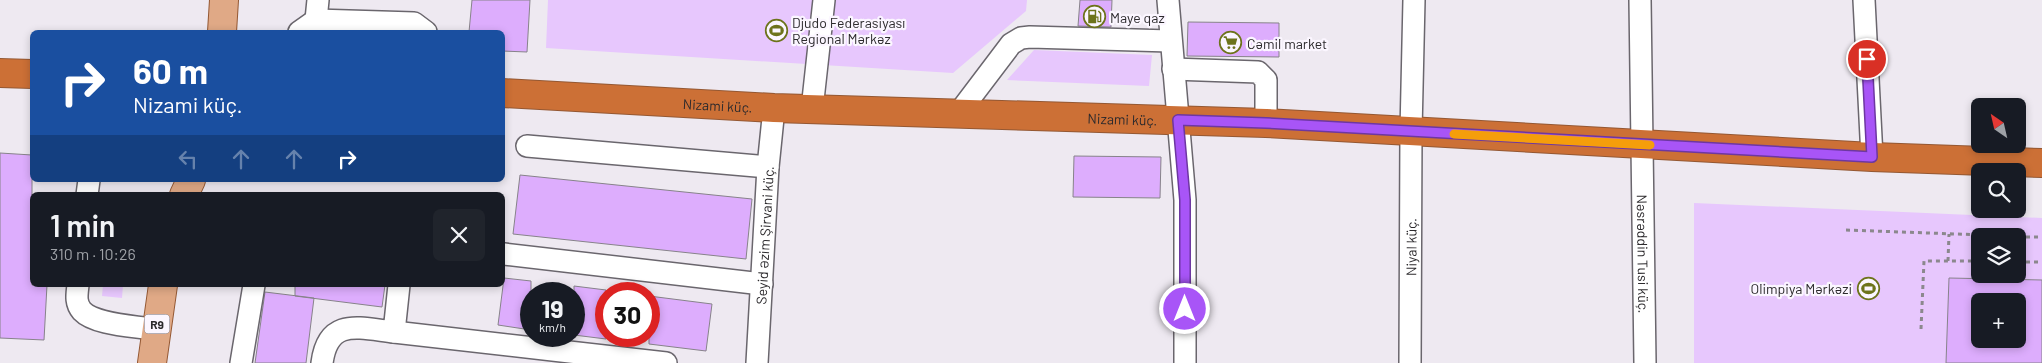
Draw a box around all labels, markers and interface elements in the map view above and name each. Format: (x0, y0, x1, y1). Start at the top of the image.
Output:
fuel station icon: Maye qaz (1082, 5, 1106, 29)
place label: Maye qaz (1110, 9, 1165, 26)
place label: Djudo Federasiyası Regional Mərkəz (792, 14, 905, 47)
sports icon: Djudo Federasiyası Regional Mərkəz (764, 18, 788, 42)
supermarket icon: Cəmil market (1219, 31, 1243, 55)
place label: Cəmil market (1247, 35, 1327, 52)
pin (1846, 38, 1888, 80)
icon: arrive (1853, 45, 1881, 73)
text: 60 m (133, 49, 208, 91)
icon: right (50, 50, 115, 115)
text: Nizami küç. (133, 91, 243, 117)
street label: Nizami küç. (682, 94, 753, 115)
north arrow (1971, 98, 2026, 152)
map controls (1971, 98, 2026, 348)
street label: Nizami küç. (1087, 109, 1158, 128)
icon: left (174, 145, 202, 173)
icon: ahead (227, 145, 255, 173)
icon: ahead (280, 145, 308, 173)
icon: right (333, 145, 361, 173)
button: search (1971, 163, 2026, 218)
street label: Seyid Əzim Şirvani küç. (752, 166, 777, 305)
street label: Nəsrəddin Tusi küç. (1634, 194, 1653, 314)
text: 1 min (50, 207, 115, 243)
button: close (433, 209, 485, 261)
street label: Niyal küç. (1402, 218, 1419, 276)
button: layers (1971, 228, 2026, 283)
text: 310 m · 10:26 (50, 244, 136, 263)
sports icon: Olimpiya Mərkəzi (1856, 276, 1880, 300)
place label: Olimpiya Mərkəzi (1751, 280, 1852, 297)
speed limit sign: 30 (595, 282, 660, 347)
position arrow (1158, 282, 1210, 334)
text: 19 (541, 293, 564, 323)
button: + (1971, 293, 2026, 348)
road number: R9 (144, 314, 170, 334)
text: km/h (539, 320, 566, 334)

